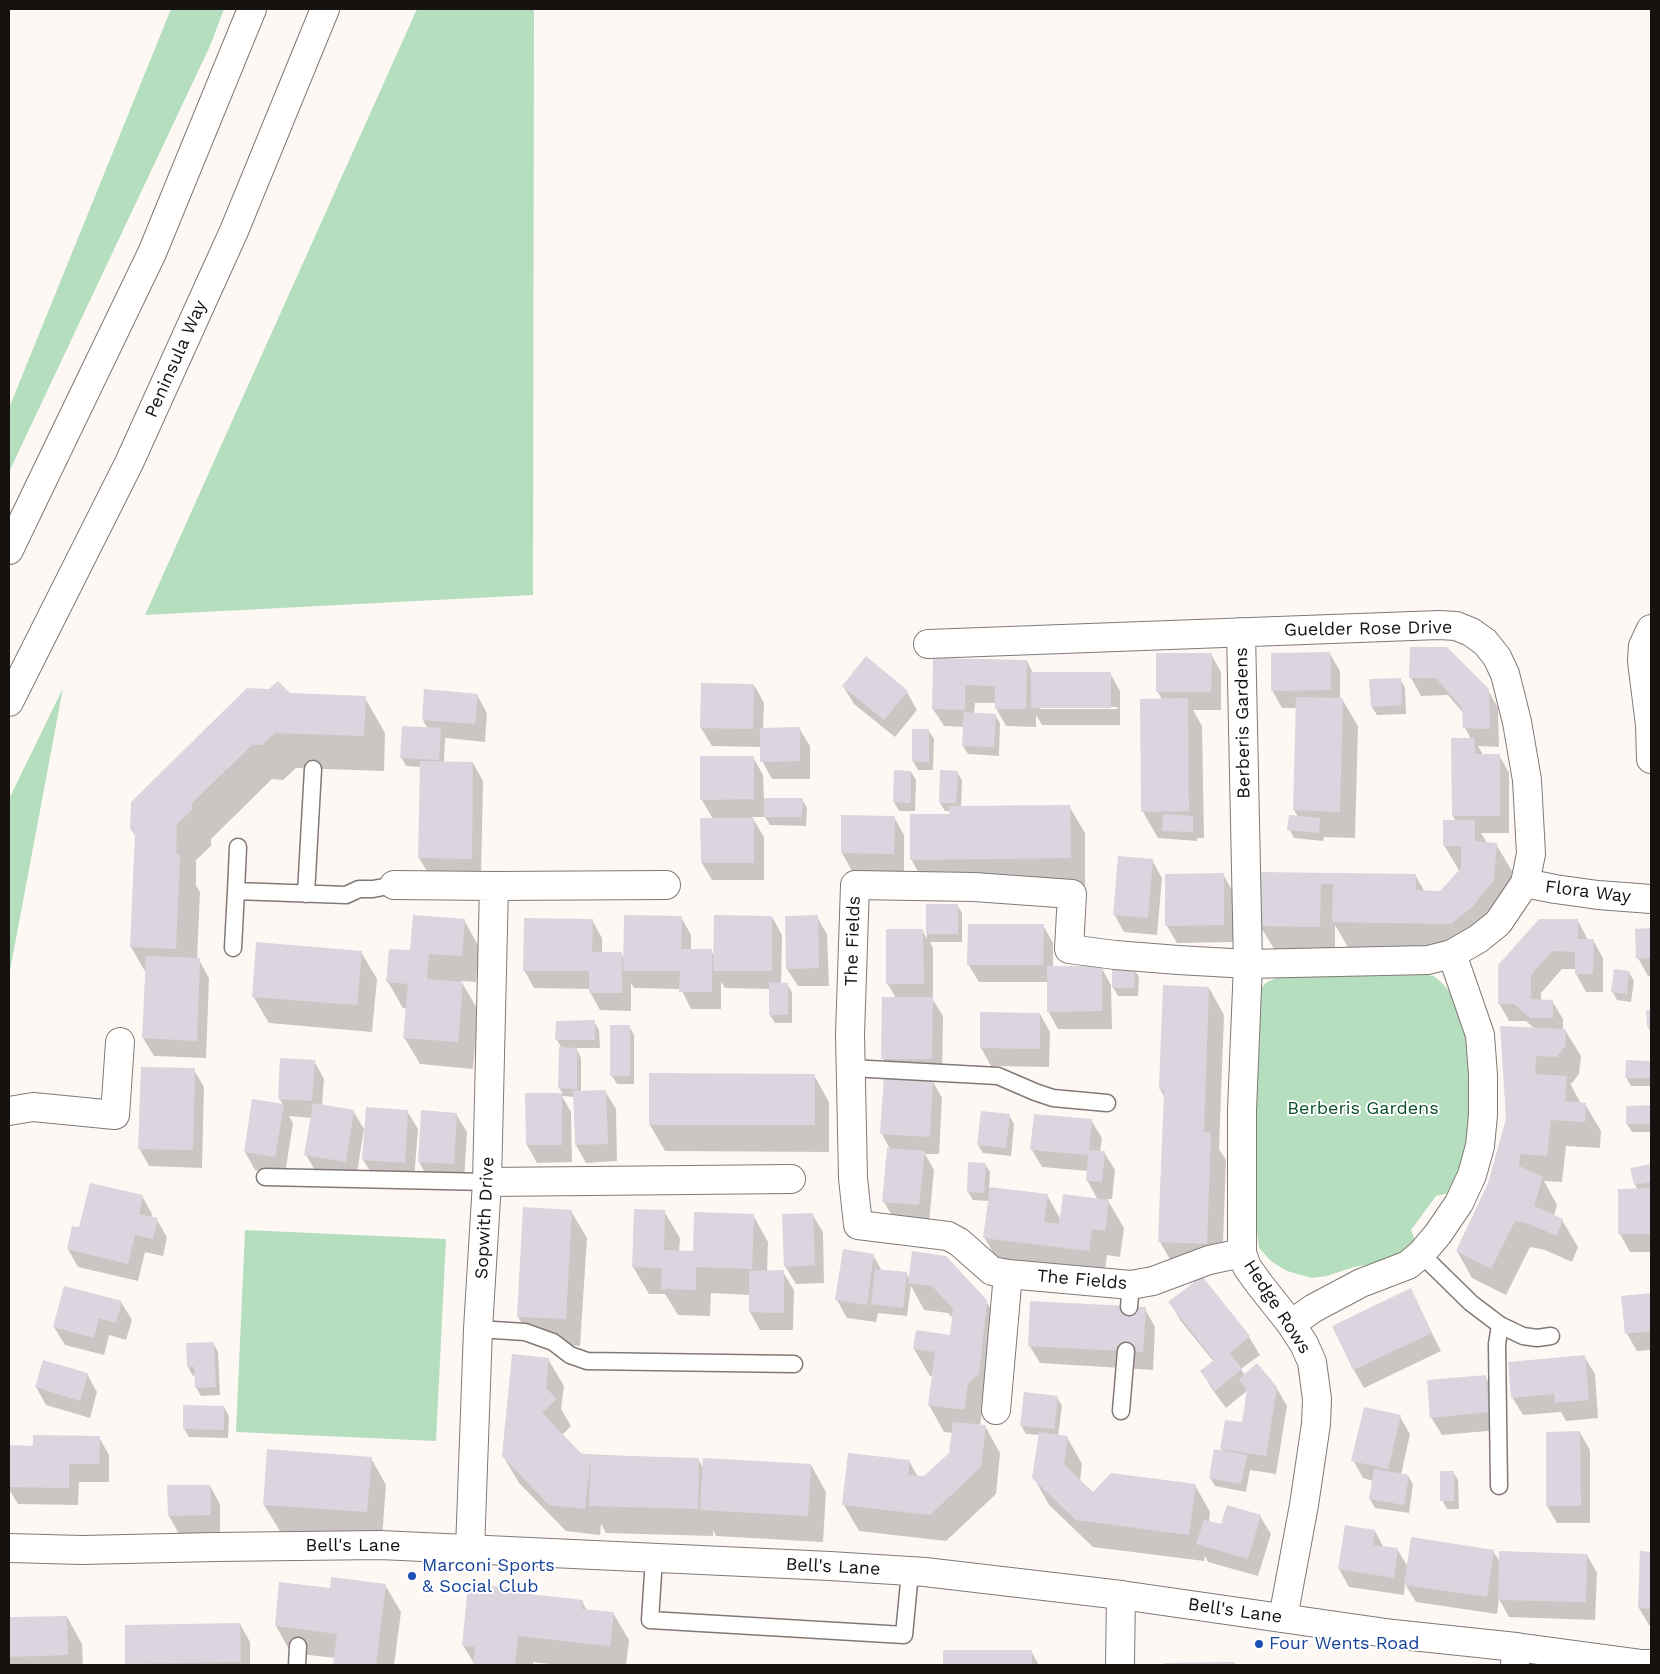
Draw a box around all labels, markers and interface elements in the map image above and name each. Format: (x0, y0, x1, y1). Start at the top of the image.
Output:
street label: Peninsula Way (140, 297, 212, 421)
street label: Guelder Rose Drive (1284, 617, 1452, 641)
street label: Berberis Gardens (1231, 647, 1255, 799)
street label: Flora Way (1544, 876, 1632, 908)
street label: The Fields (841, 895, 865, 987)
park label: Berberis Gardens (1287, 1098, 1439, 1120)
street label: Sopwith Drive (471, 1156, 499, 1280)
street label: Hedge Rows (1239, 1256, 1315, 1358)
street label: The Fields (1036, 1265, 1128, 1295)
street label: Bell's Lane (306, 1535, 400, 1557)
street label: Bell's Lane (785, 1554, 881, 1580)
place label: Marconi Sports & Social Club (422, 1555, 555, 1598)
marker: Marconi Sports & Social Club (406, 1570, 418, 1582)
street label: Bell's Lane (1187, 1594, 1283, 1628)
place label: Four Wents Road (1269, 1633, 1420, 1655)
marker: Four Wents Road (1253, 1638, 1265, 1650)

